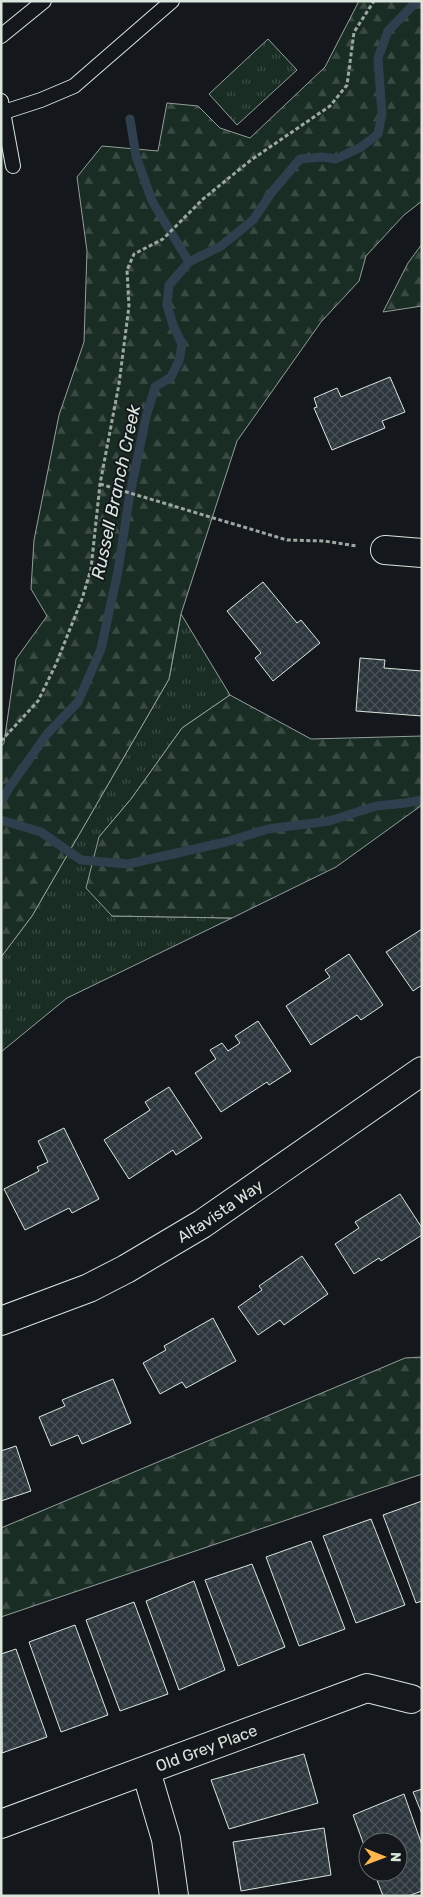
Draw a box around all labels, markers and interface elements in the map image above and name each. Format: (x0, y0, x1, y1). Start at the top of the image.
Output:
water label: Russell Branch Creek (87, 402, 145, 581)
street label: Altavista Way (174, 1176, 267, 1247)
street label: Old Grey Place (153, 1721, 260, 1776)
north arrow (358, 1832, 408, 1882)
text: N (387, 1852, 404, 1862)

